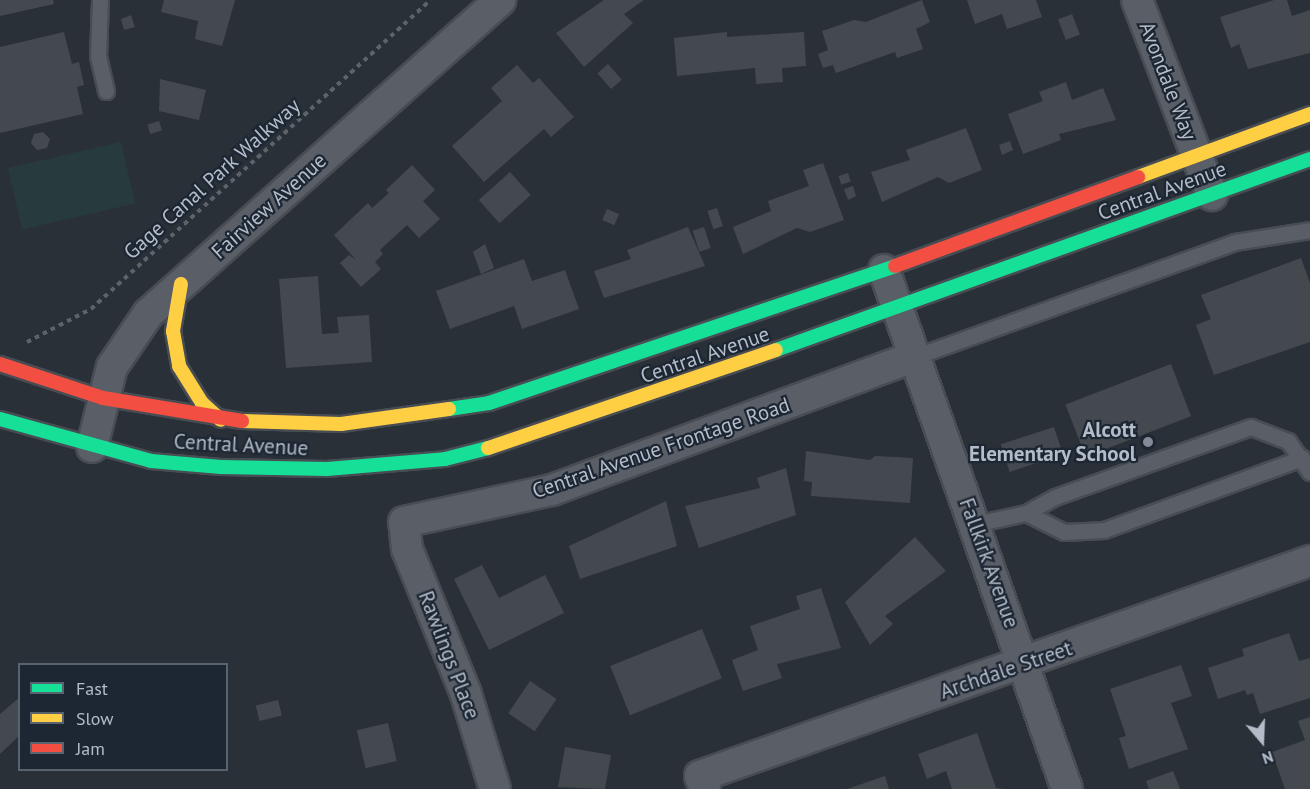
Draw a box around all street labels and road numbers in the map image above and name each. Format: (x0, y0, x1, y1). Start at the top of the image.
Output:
street label: Avondale Way (1134, 18, 1202, 144)
street label: Gage Canal Park Walkway (118, 93, 306, 265)
street label: Fairview Avenue (206, 148, 332, 264)
street label: Central Avenue (1094, 156, 1230, 226)
street label: Central Avenue (637, 321, 773, 389)
street label: Central Avenue Frontage Road (529, 392, 793, 504)
street label: Central Avenue (173, 429, 309, 461)
street label: Fallkirk Avenue (954, 494, 1024, 632)
street label: Rawlings Place (413, 587, 485, 723)
street label: Archdale Street (937, 636, 1075, 704)

